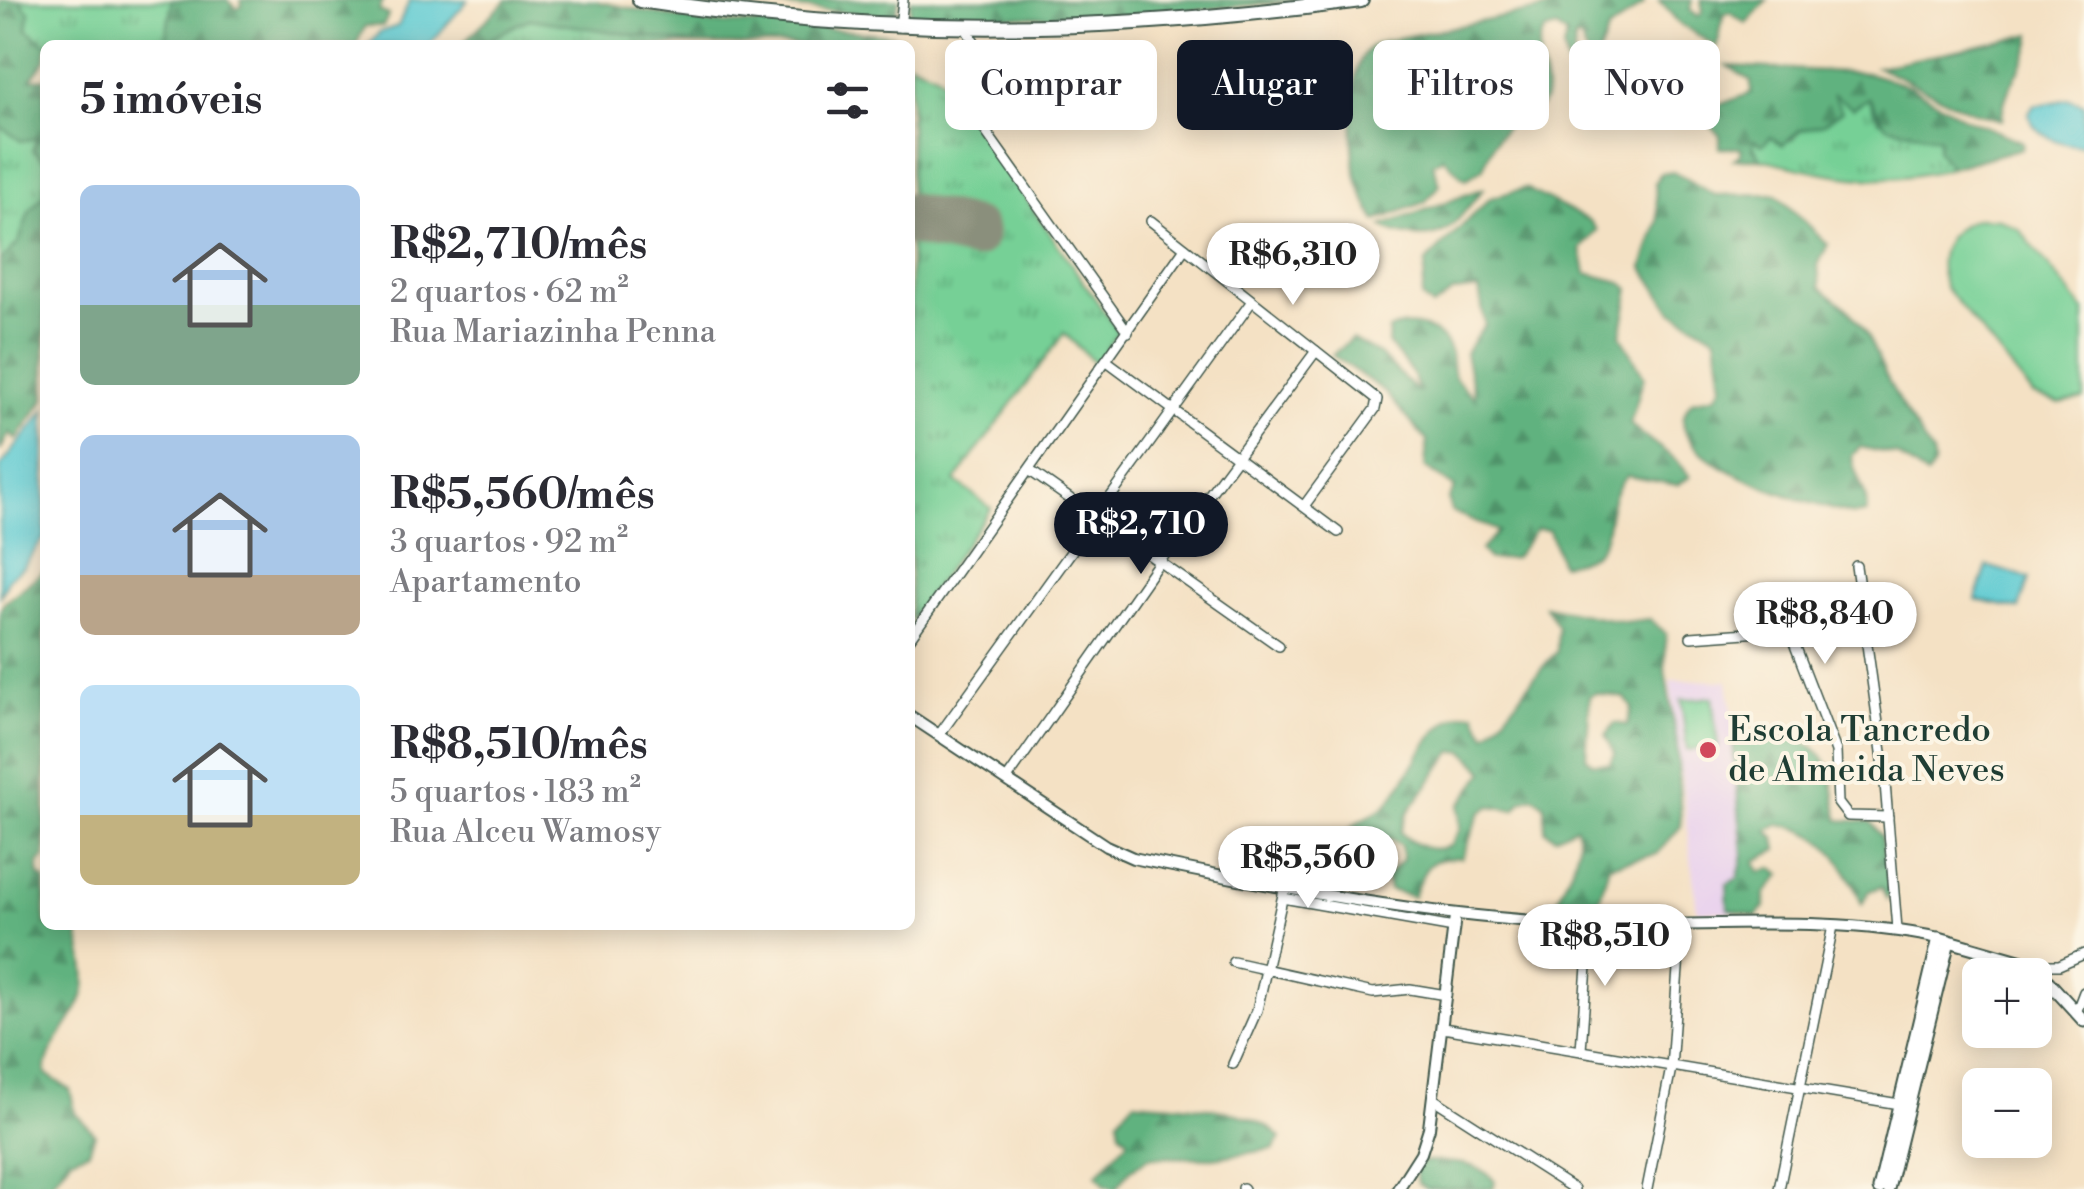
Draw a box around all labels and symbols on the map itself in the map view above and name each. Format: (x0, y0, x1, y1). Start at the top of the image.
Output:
pin: R$6,310 (1201, 223, 1385, 308)
pin: R$2,710 (1049, 492, 1233, 577)
pin: R$8,840 (1733, 582, 1917, 667)
place label: Escola Tancredo de Almeida Neves (1728, 709, 2005, 792)
marker: Escola Tancredo de Almeida Neves (1697, 739, 1719, 761)
pin: R$5,560 (1216, 826, 1400, 911)
pin: R$8,510 (1513, 904, 1697, 989)

